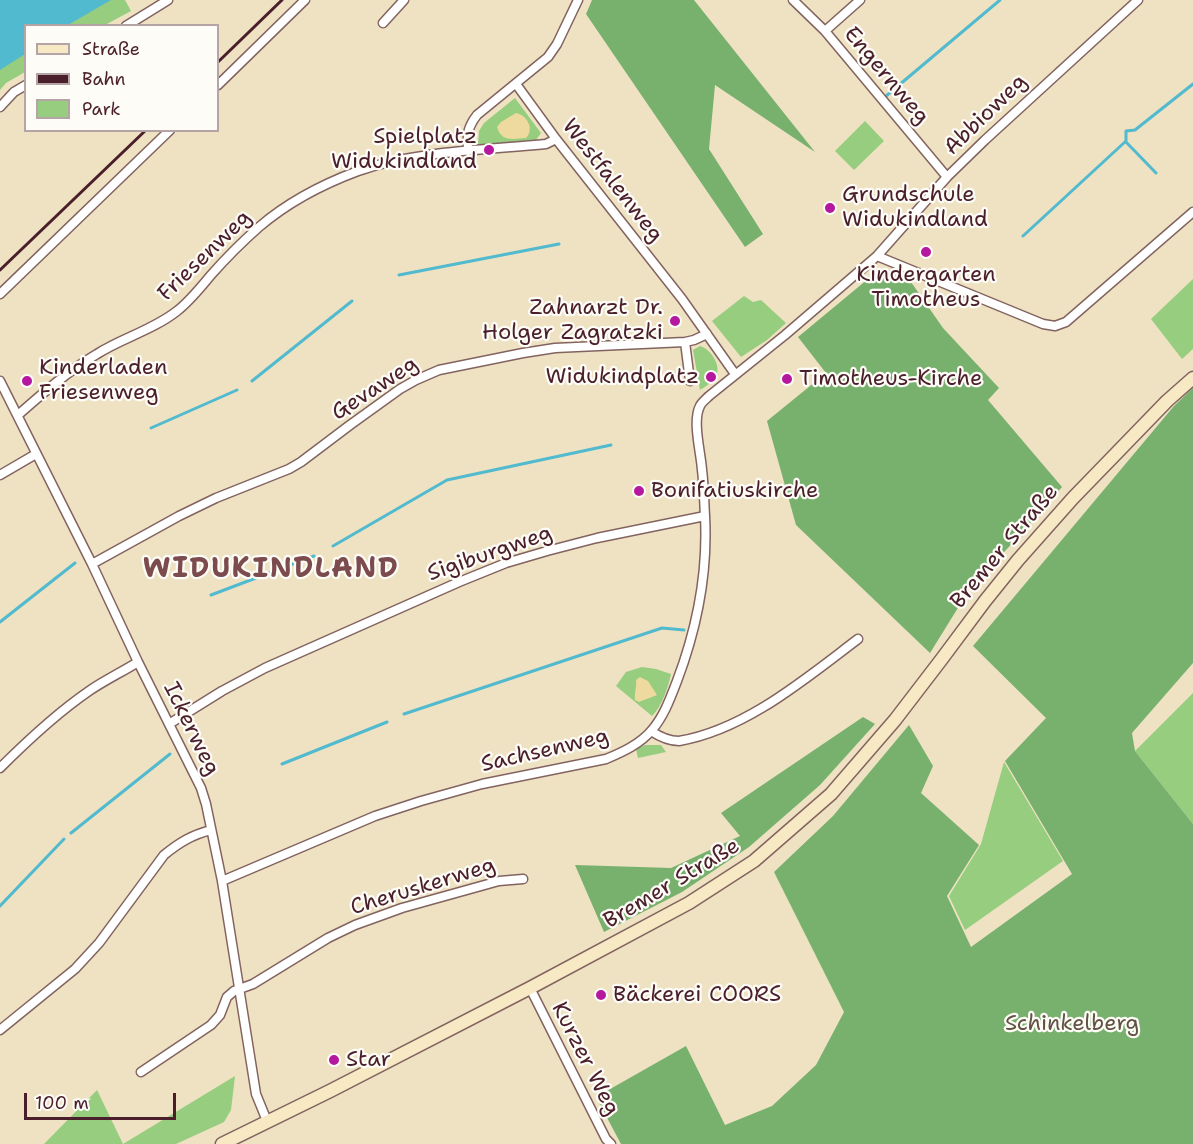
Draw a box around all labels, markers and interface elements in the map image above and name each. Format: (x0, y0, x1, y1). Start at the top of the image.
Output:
street label: Engernweg (838, 22, 934, 130)
legend (24, 24, 219, 132)
text: Straße (82, 37, 140, 61)
text: Bahn (82, 67, 126, 91)
street label: Abbioweg (939, 69, 1033, 161)
text: Park (82, 97, 121, 121)
street label: Westfalenweg (556, 114, 668, 248)
place label: Spielplatz Widukindland (331, 124, 477, 176)
marker: Spielplatz Widukindland (482, 143, 496, 157)
place label: Grundschule Widukindland (842, 182, 988, 234)
marker: Grundschule Widukindland (823, 201, 837, 215)
street label: Friesenweg (153, 205, 257, 307)
marker: Kindergarten Timotheus (919, 245, 933, 259)
place label: Kindergarten Timotheus (856, 262, 996, 314)
place label: Zahnarzt Dr. Holger Zagratzki (482, 295, 663, 346)
marker: Zahnarzt Dr. Holger Zagratzki (668, 314, 682, 328)
street label: Gevaweg (327, 351, 423, 427)
place label: Kinderladen Friesenweg (39, 355, 167, 406)
place label: Widukindplatz (545, 364, 699, 390)
place label: Timotheus-Kirche (799, 366, 982, 392)
marker: Widukindplatz (704, 370, 718, 384)
marker: Timotheus-Kirche (780, 372, 794, 386)
marker: Kinderladen Friesenweg (20, 374, 34, 388)
place label: Bonifatiuskirche (651, 478, 818, 504)
street label: Bremer Straße (945, 480, 1065, 614)
marker: Bonifatiuskirche (632, 484, 646, 498)
street label: Sigiburgweg (424, 520, 556, 588)
district label: WIDUKINDLAND (143, 553, 399, 587)
street label: Ickerweg (157, 678, 225, 780)
street label: Sachsenweg (479, 723, 611, 779)
street label: Bremer Straße (599, 833, 745, 935)
street label: Cheruskerweg (347, 852, 499, 922)
place label: Bäckerei COORS (613, 982, 781, 1008)
marker: Bäckerei COORS (594, 988, 608, 1002)
street label: Kurzer Weg (545, 998, 625, 1120)
park label: Schinkelberg (1005, 1011, 1139, 1037)
place label: Star (346, 1047, 391, 1073)
marker: Star (327, 1053, 341, 1067)
scale bar (27, 1081, 178, 1119)
text: 100 m (35, 1091, 89, 1115)

